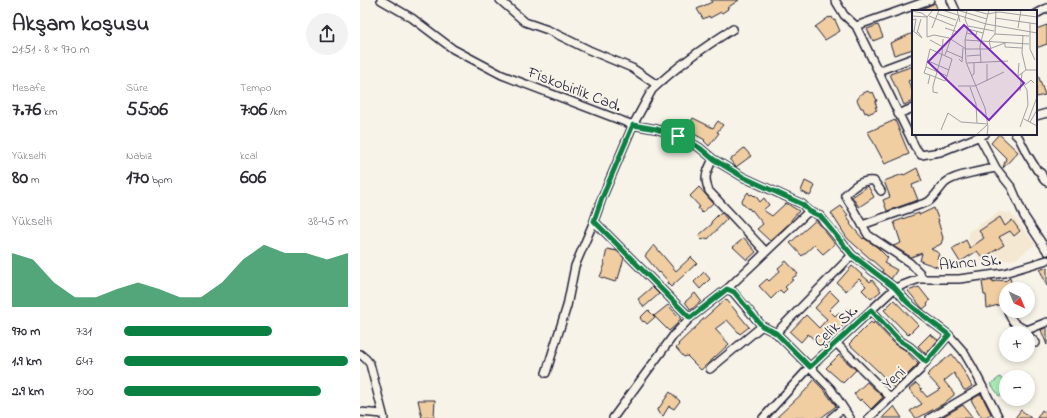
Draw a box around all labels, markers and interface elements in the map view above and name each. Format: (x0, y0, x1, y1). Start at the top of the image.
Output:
text: Akşam koşusu (12, 9, 149, 41)
inset map (912, 10, 1037, 135)
button: share (306, 13, 348, 55)
text: 21:51 · 8 × 970 m (12, 40, 90, 59)
street label: Fiskobirlik Cad. (523, 61, 625, 119)
text: Mesafe (12, 80, 45, 96)
text: Süre (126, 80, 148, 96)
text: Tempo (240, 80, 271, 96)
text: 7.76 (12, 96, 41, 125)
text: 55:06 (126, 96, 168, 125)
text: 7:06 (240, 96, 267, 125)
text: km (41, 104, 57, 120)
text: /km (267, 104, 287, 120)
pin (661, 119, 695, 153)
icon: arrive (667, 125, 689, 147)
text: Yükselti (12, 148, 46, 164)
text: Nabız (126, 148, 152, 164)
text: kcal (240, 148, 258, 164)
text: 80 (12, 164, 28, 193)
text: 170 (126, 164, 149, 193)
text: 606 (240, 164, 266, 193)
text: m (28, 172, 39, 188)
text: bpm (149, 172, 172, 188)
text: Yükselti (12, 212, 52, 231)
text: 38–45 m (308, 212, 348, 231)
street label: Akıncı Sk. (938, 248, 1002, 278)
north arrow (999, 282, 1035, 318)
map controls (999, 282, 1035, 406)
street label: Çelik Sk. (809, 300, 864, 353)
text: 970 m (12, 322, 40, 341)
text: 7:31 (76, 322, 92, 341)
button: + (999, 326, 1035, 362)
text: 1.9 km (12, 352, 42, 371)
text: 6:47 (76, 352, 94, 371)
street label: Yeni (877, 361, 912, 396)
button: − (999, 370, 1035, 406)
text: 2.9 km (12, 382, 44, 401)
text: 7:00 (76, 382, 94, 401)

